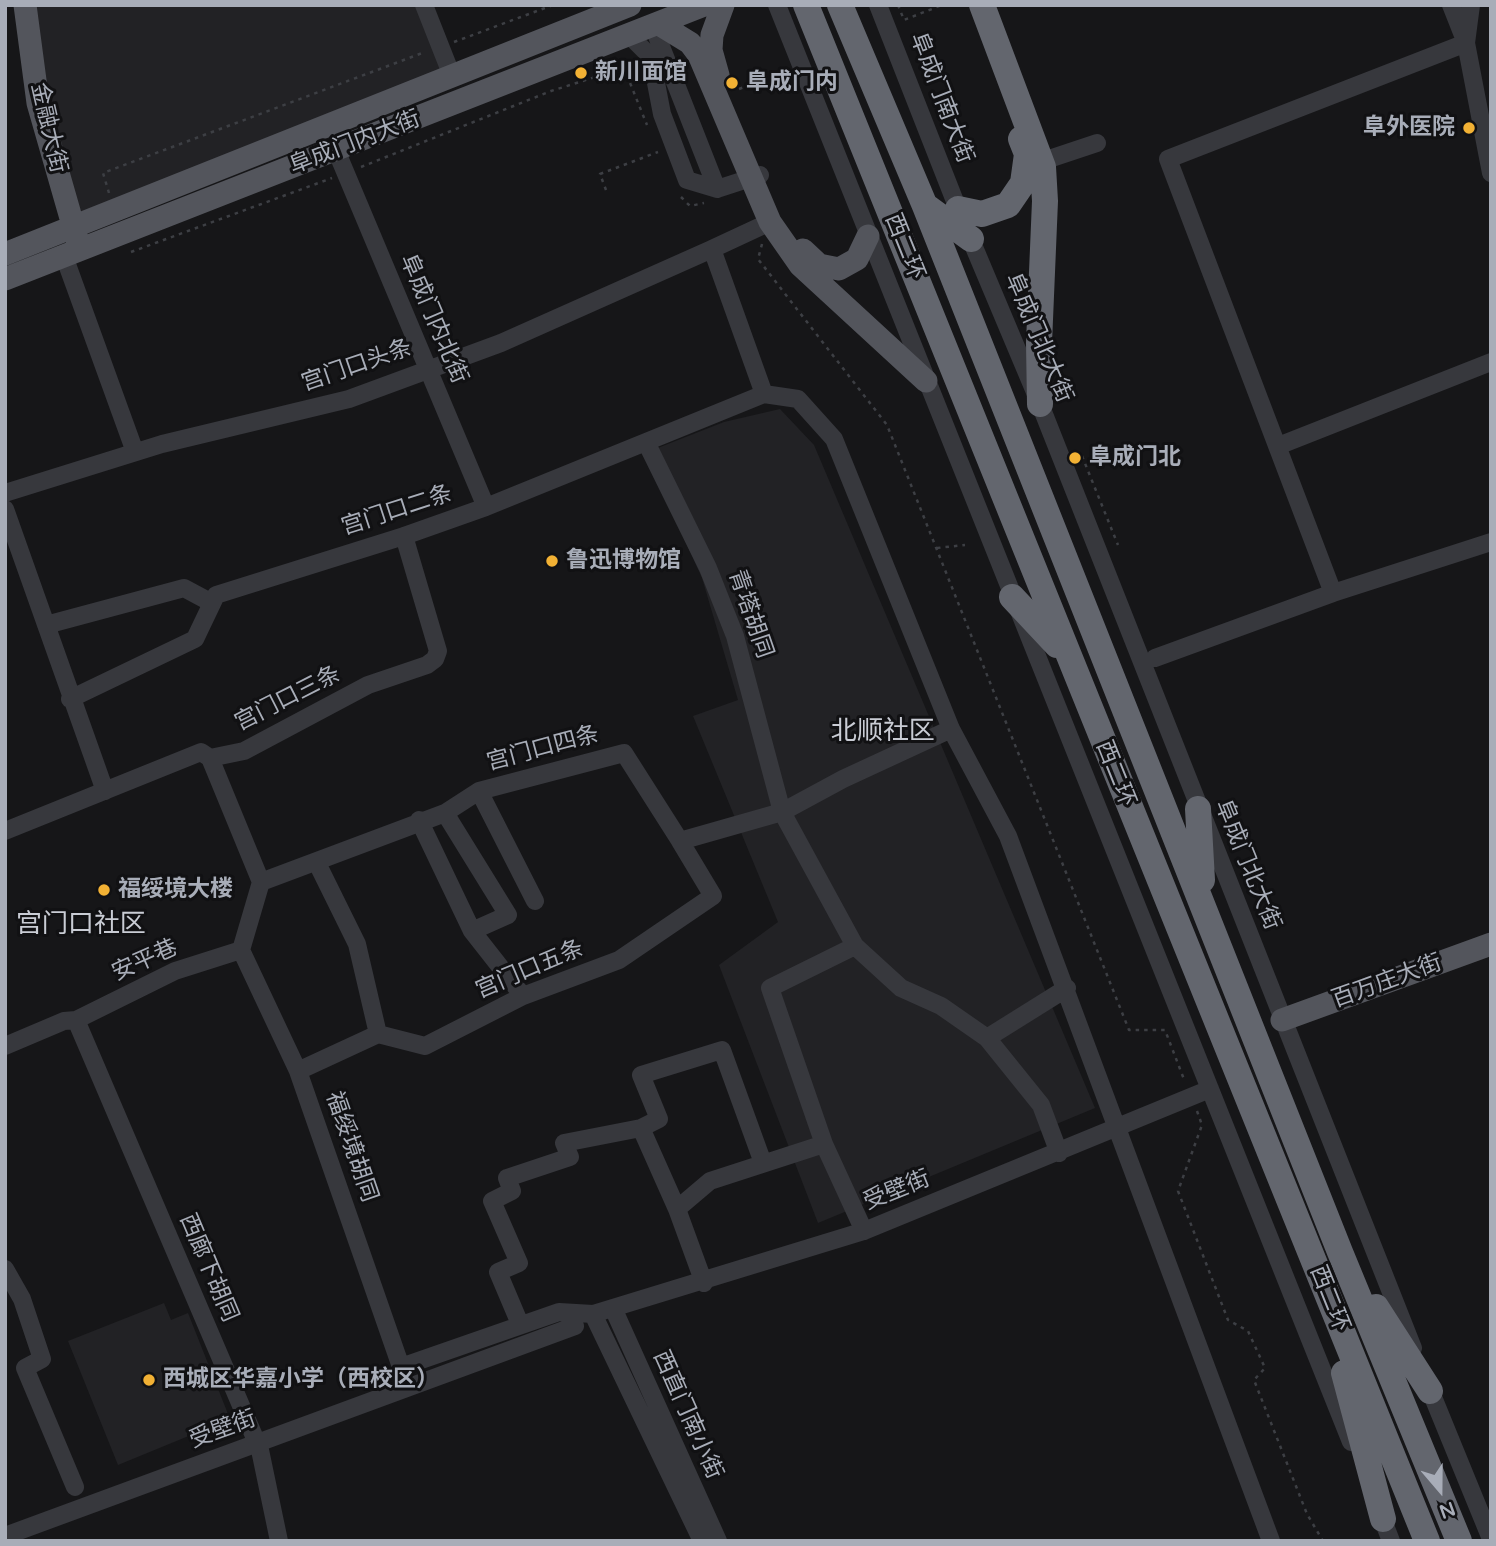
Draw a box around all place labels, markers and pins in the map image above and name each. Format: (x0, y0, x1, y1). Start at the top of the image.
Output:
place label: 新川面馆 (595, 59, 687, 87)
marker: 新川面馆 (573, 65, 589, 81)
place label: 阜成门内 (746, 69, 838, 97)
marker: 阜成门内 (724, 75, 740, 91)
place label: 阜外医院 (1363, 114, 1455, 142)
marker: 阜外医院 (1461, 120, 1477, 136)
place label: 阜成门北 (1089, 444, 1181, 472)
marker: 阜成门北 (1067, 450, 1083, 466)
place label: 鲁迅博物馆 (566, 547, 681, 575)
marker: 鲁迅博物馆 (544, 553, 560, 569)
place label: 福绥境大楼 (118, 876, 233, 904)
marker: 福绥境大楼 (96, 882, 112, 898)
place label: 西城区华嘉小学（西校区） (163, 1366, 439, 1394)
marker: 西城区华嘉小学（西校区） (141, 1372, 157, 1388)

